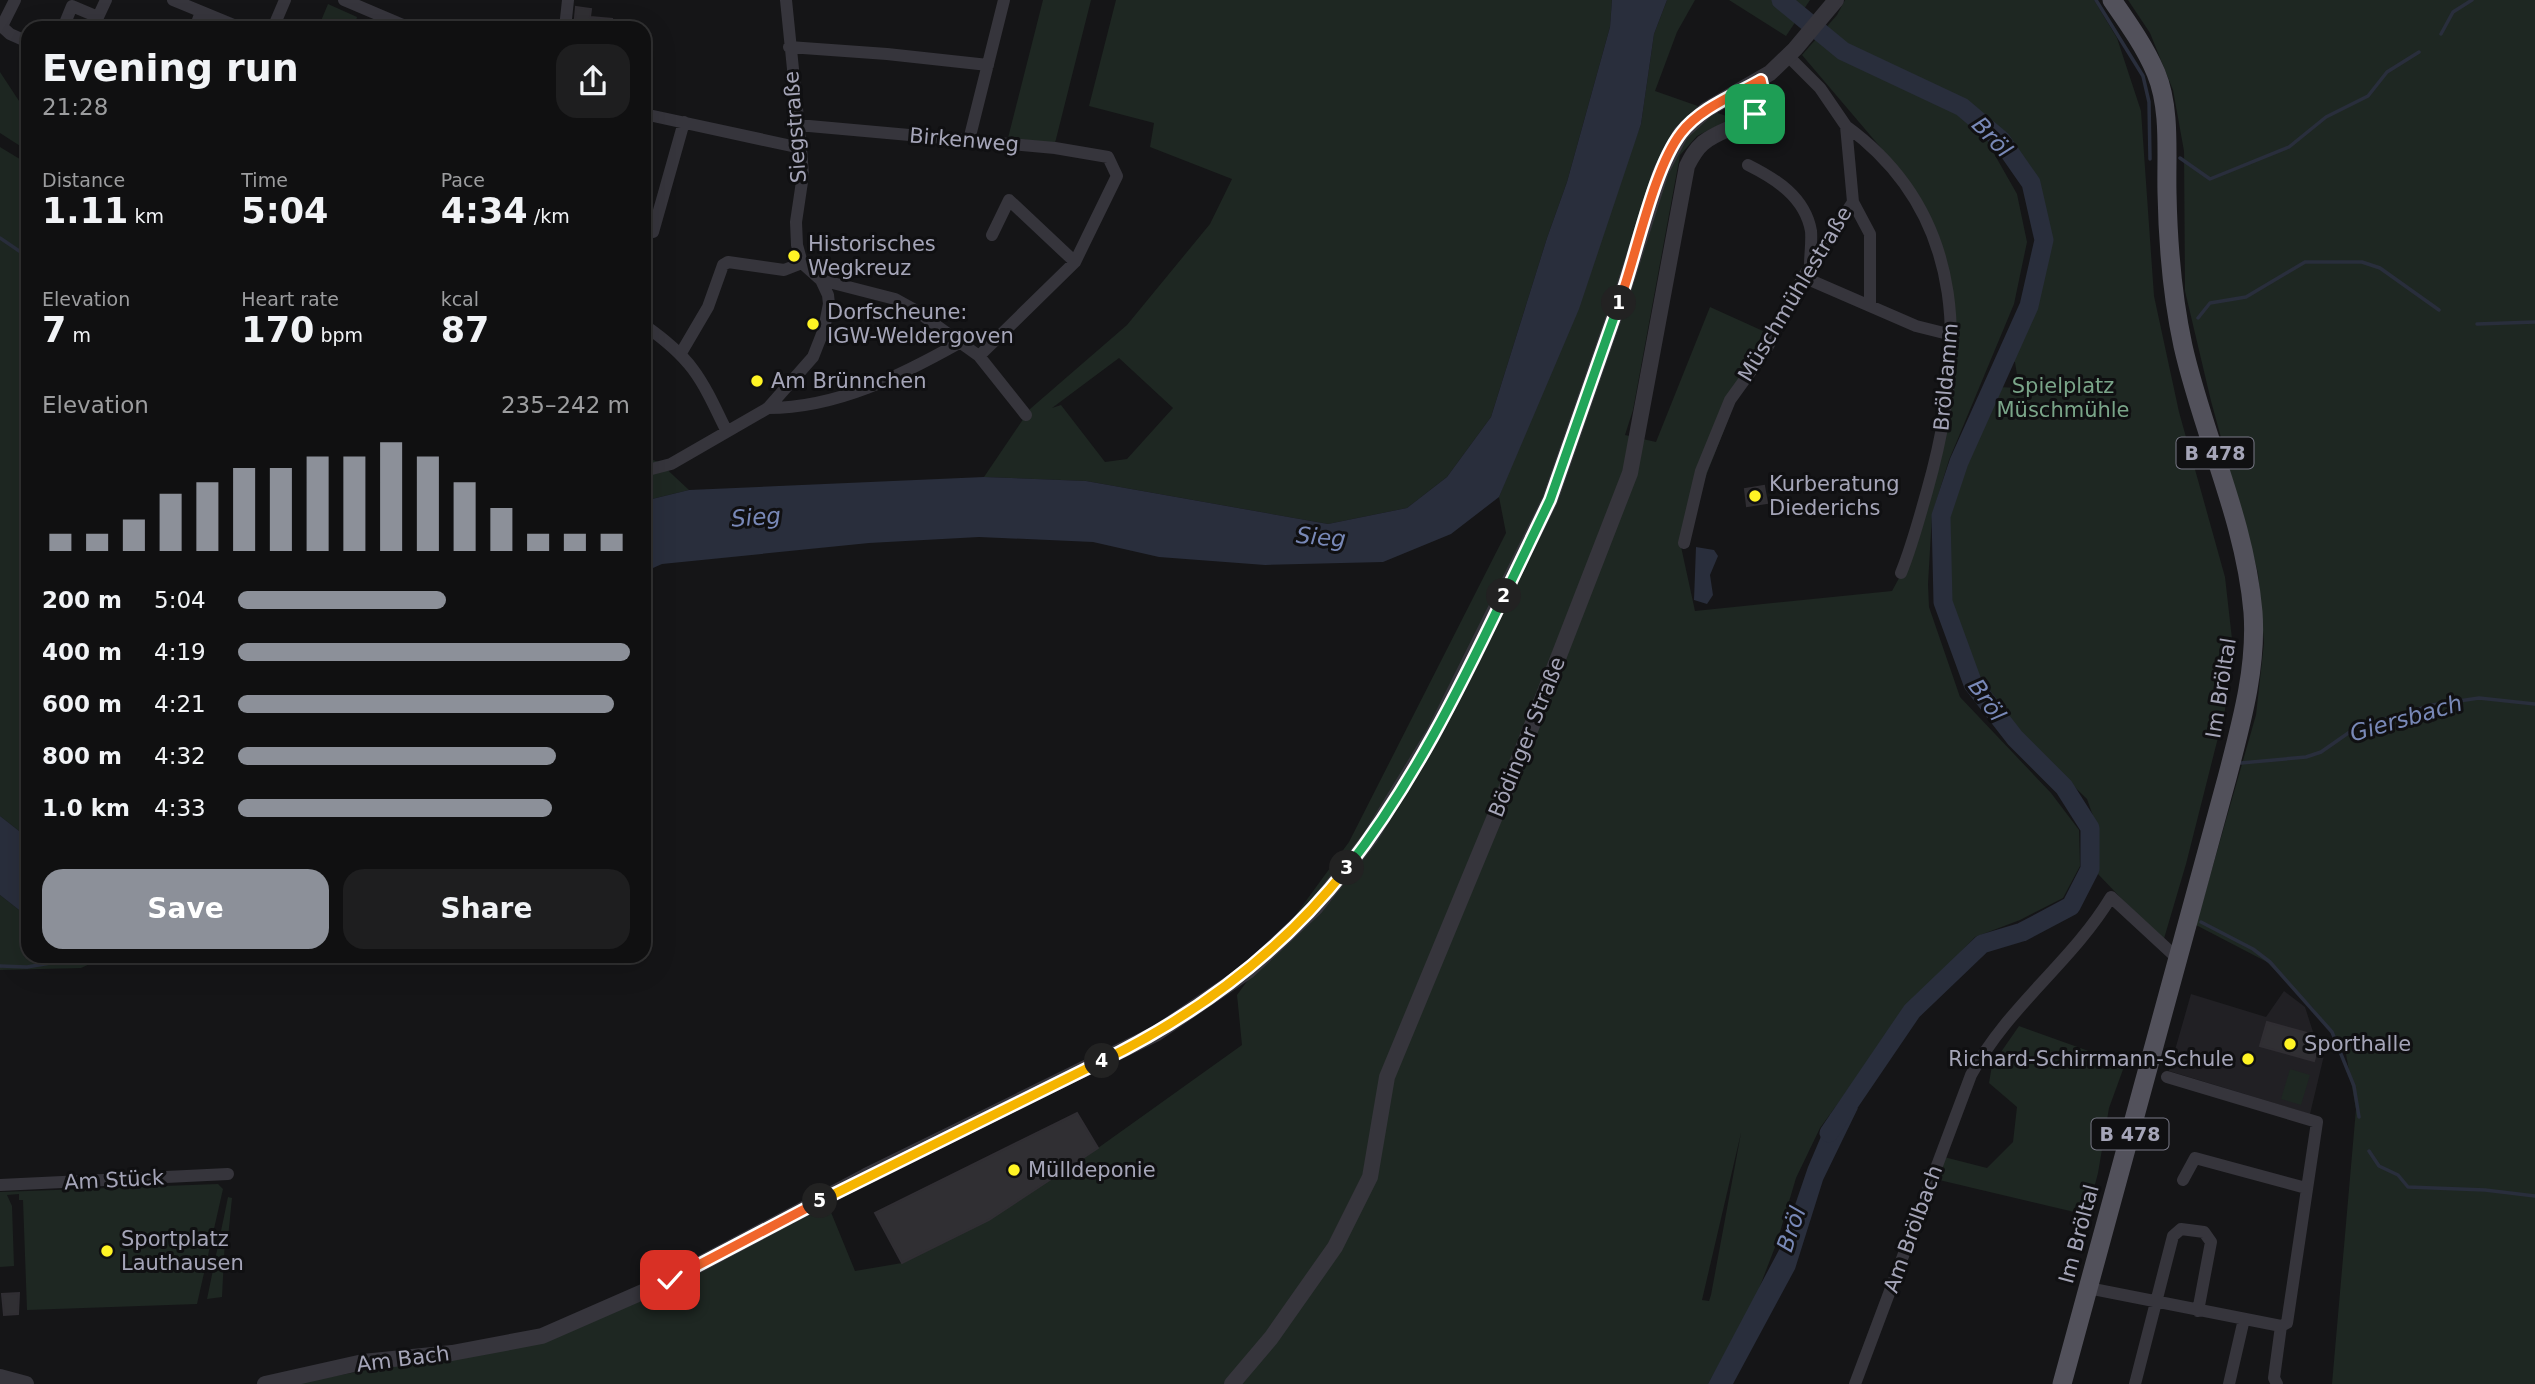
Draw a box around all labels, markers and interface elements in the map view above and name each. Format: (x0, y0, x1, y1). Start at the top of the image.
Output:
button: share (556, 44, 630, 118)
text: Evening run (42, 46, 299, 90)
street label: Siegstraße (779, 70, 811, 184)
pin (1725, 84, 1785, 144)
text: 21:28 (42, 94, 108, 120)
icon: arrive (1736, 95, 1774, 133)
water label: Bröl (1967, 112, 2018, 163)
street label: Birkenweg (908, 123, 1020, 157)
text: Distance (42, 169, 125, 191)
text: Time (241, 169, 288, 191)
text: Pace (441, 169, 485, 191)
text: 1.11 (42, 191, 128, 231)
text: 5:04 (241, 191, 328, 231)
text: 4:34 (441, 191, 528, 231)
street label: Müschmühlestraße (1733, 202, 1857, 386)
text: km (128, 205, 164, 227)
text: /km (528, 205, 570, 227)
place label: Historisches Wegkreuz (808, 232, 936, 280)
marker: Historisches Wegkreuz (786, 248, 802, 264)
pin: 1 (1602, 286, 1636, 320)
text: Elevation (42, 288, 130, 310)
text: Heart rate (241, 288, 339, 310)
text: kcal (441, 288, 479, 310)
text: 1 (1612, 291, 1625, 313)
place label: Dorfscheune: IGW-Weldergoven (827, 300, 1014, 348)
text: 7 (42, 310, 66, 350)
text: 170 (241, 310, 314, 350)
text: 87 (441, 310, 489, 350)
marker: Dorfscheune: IGW-Weldergoven (805, 316, 821, 332)
street label: Bröldamm (1929, 322, 1963, 432)
text: m (66, 324, 91, 346)
text: bpm (314, 324, 363, 346)
place label: Am Brünnchen (771, 369, 927, 393)
marker: Am Brünnchen (749, 373, 765, 389)
park label: Spielplatz Müschmühle (1996, 374, 2130, 422)
text: Elevation (42, 392, 149, 418)
text: 235–242 m (501, 392, 630, 418)
road number: B 478 (2176, 437, 2254, 468)
place label: Kurberatung Diederichs (1769, 472, 1900, 520)
marker: Kurberatung Diederichs (1747, 488, 1763, 504)
water label: Sieg (730, 502, 782, 532)
water label: Sieg (1295, 522, 1347, 552)
pin: 2 (1486, 578, 1522, 614)
text: 2 (1497, 584, 1510, 606)
text: 200 m (42, 587, 122, 613)
text: 5:04 (154, 587, 206, 613)
street label: Im Bröltal (2201, 636, 2241, 740)
text: 400 m (42, 639, 122, 665)
text: 4:19 (154, 639, 206, 665)
street label: Bödinger Straße (1484, 653, 1570, 821)
water label: Bröl (1963, 674, 2011, 727)
water label: Giersbach (2347, 690, 2465, 746)
text: 600 m (42, 691, 122, 717)
text: 4:21 (154, 691, 206, 717)
text: 800 m (42, 743, 122, 769)
text: 4:32 (154, 743, 206, 769)
text: 1.0 km (42, 795, 130, 821)
text: 4:33 (154, 795, 206, 821)
pin: 3 (1330, 850, 1364, 886)
text: 3 (1340, 856, 1353, 878)
button: Save (42, 869, 329, 949)
button: Share (343, 869, 630, 949)
place label: Sporthalle (2304, 1032, 2411, 1056)
marker: Sporthalle (2282, 1036, 2298, 1052)
pin: 4 (1084, 1044, 1120, 1078)
place label: Richard-Schirrmann-Schule (1948, 1047, 2234, 1071)
text: 4 (1095, 1049, 1108, 1071)
marker: Richard-Schirrmann-Schule (2240, 1051, 2256, 1067)
road number: B 478 (2092, 1118, 2168, 1150)
place label: Mülldeponie (1028, 1158, 1156, 1182)
marker: Mülldeponie (1006, 1162, 1022, 1178)
street label: Am Brölbach (1879, 1162, 1947, 1296)
street label: Am Stück (63, 1165, 165, 1195)
street label: Im Bröltal (2054, 1182, 2104, 1286)
pin: 5 (802, 1184, 838, 1218)
text: 5 (813, 1189, 826, 1211)
water label: Bröl (1771, 1203, 1811, 1255)
place label: Sportplatz Lauthausen (121, 1227, 244, 1275)
marker: Sportplatz Lauthausen (99, 1243, 115, 1259)
pin (640, 1250, 700, 1310)
icon: check (651, 1261, 689, 1299)
street label: Am Bach (355, 1341, 451, 1377)

